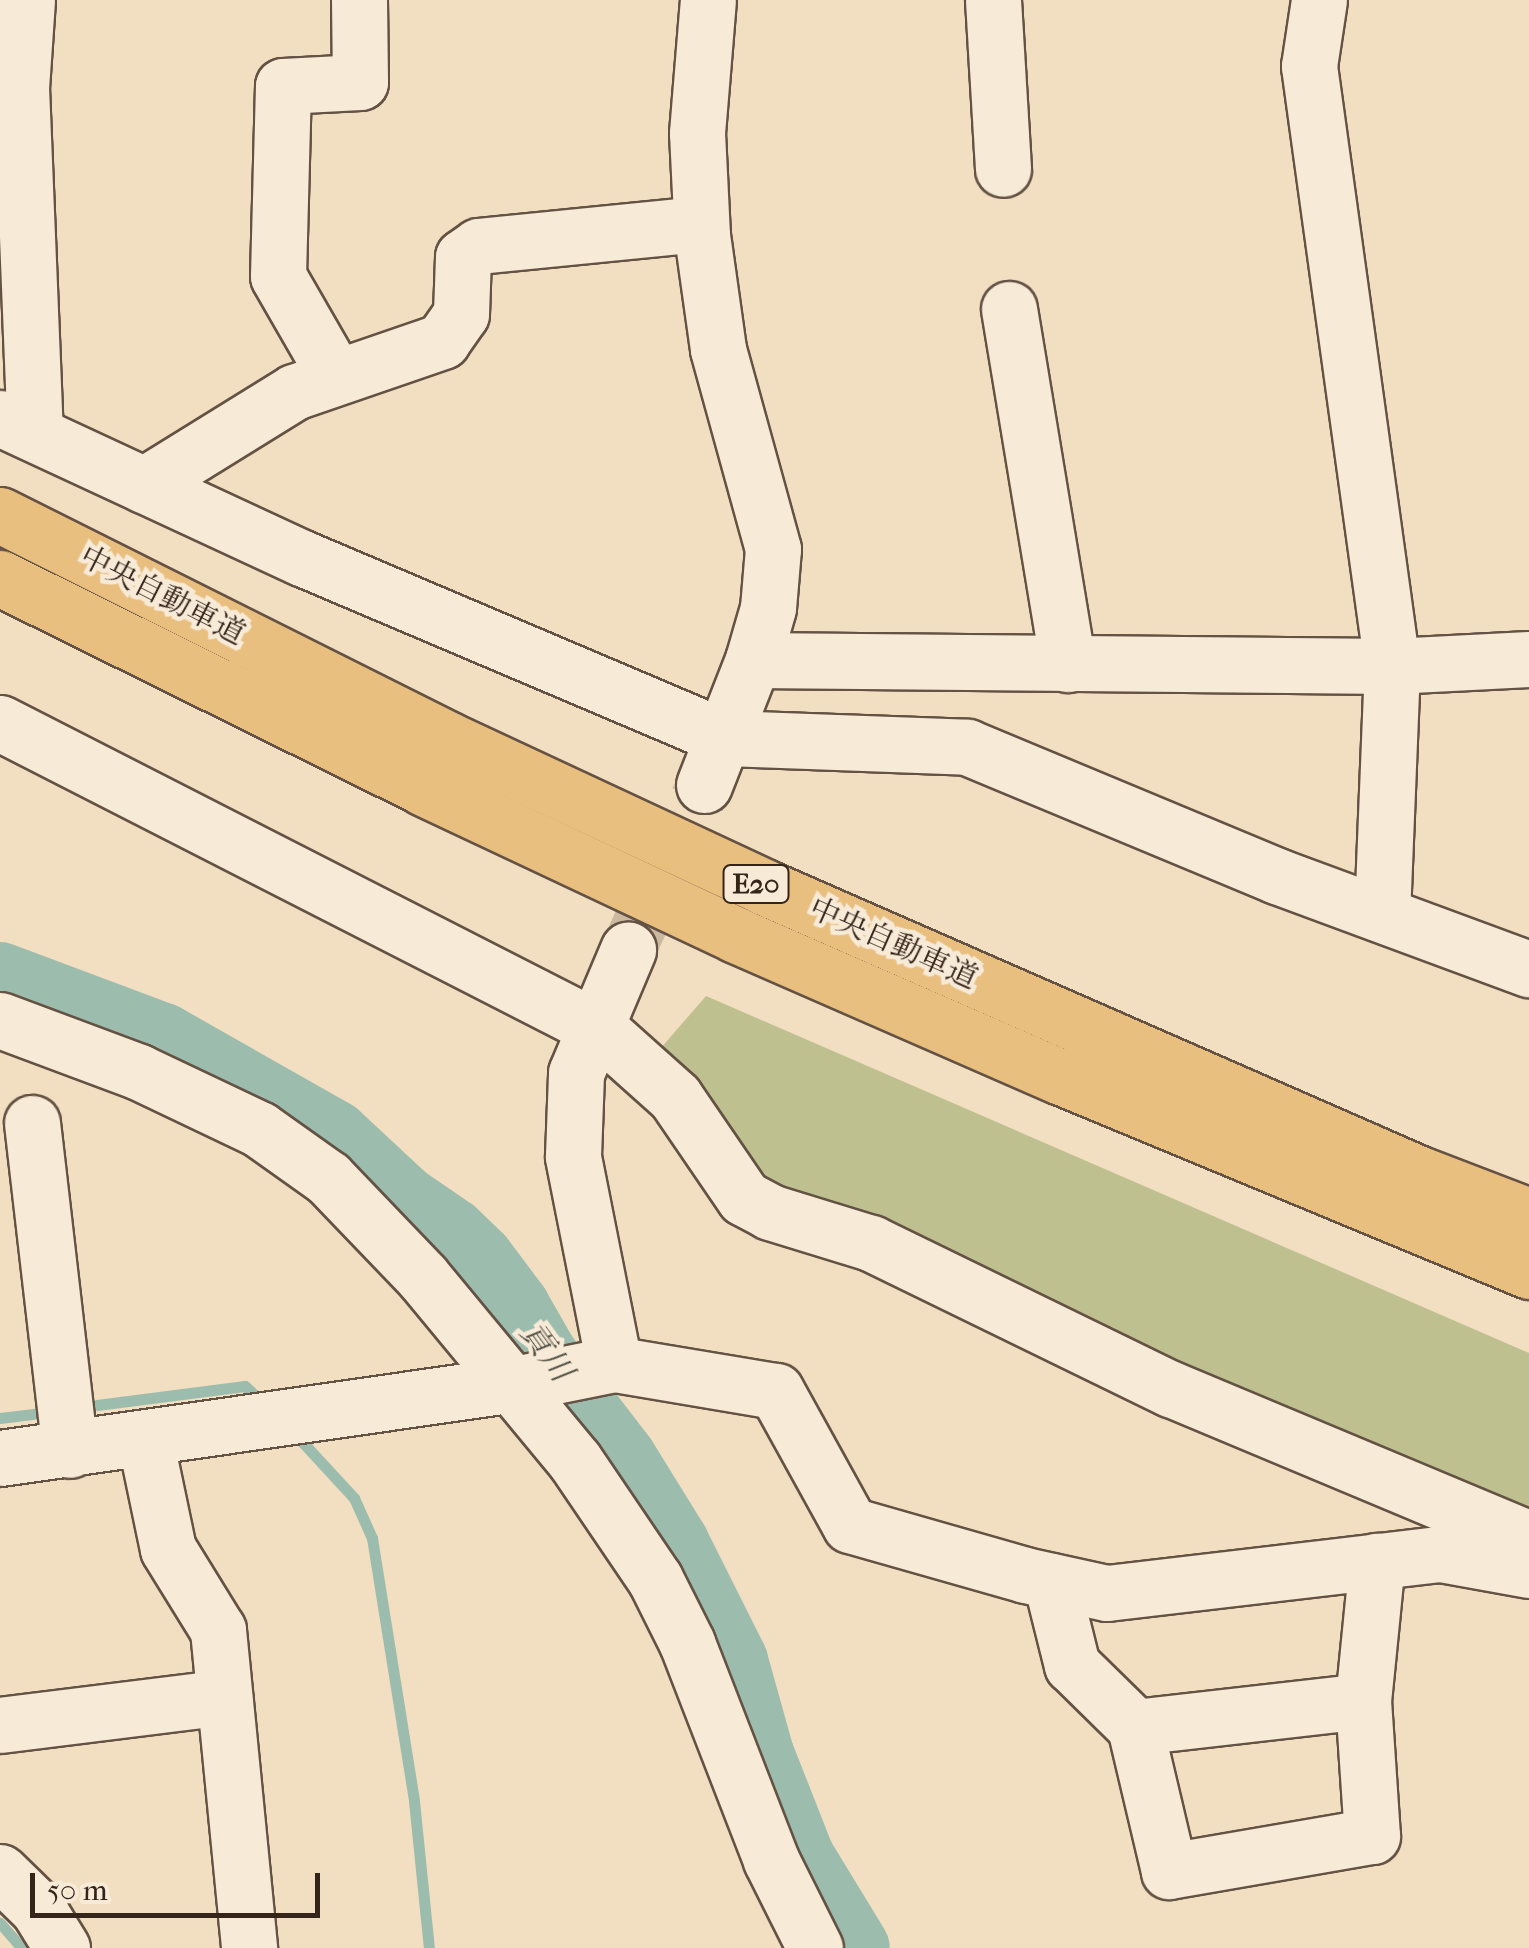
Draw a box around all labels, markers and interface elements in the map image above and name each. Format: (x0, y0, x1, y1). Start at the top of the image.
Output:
street label: 中央自動車道 (74, 539, 250, 653)
road number: E20 (721, 861, 791, 907)
street label: 中央自動車道 (803, 891, 983, 997)
water label: 貢川 (512, 1315, 580, 1389)
scale bar (35, 1853, 325, 1915)
text: 50 m (47, 1873, 108, 1908)

